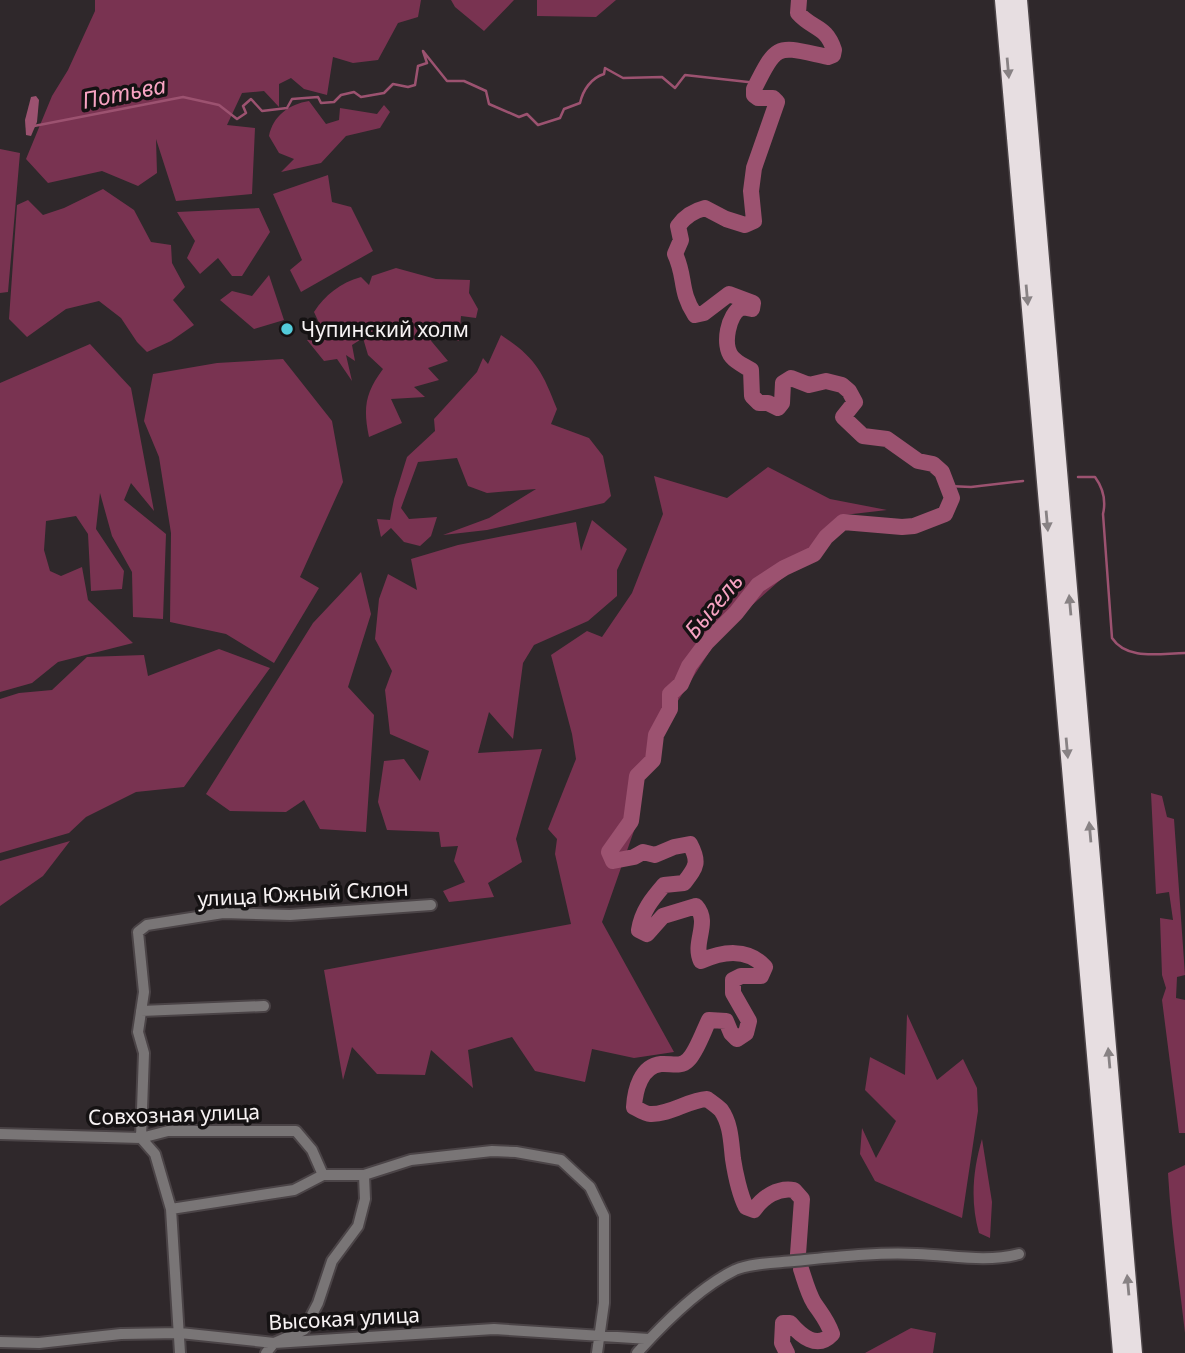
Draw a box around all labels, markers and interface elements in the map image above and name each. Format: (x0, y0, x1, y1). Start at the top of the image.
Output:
one-way arrow (1003, 57, 1014, 79)
water label: Потьва (79, 68, 169, 116)
one-way arrow (1022, 284, 1033, 306)
place label: Чупинский холм (301, 315, 469, 343)
marker: Чупинский холм (279, 321, 295, 337)
one-way arrow (1042, 511, 1053, 533)
water label: Быгель (676, 566, 750, 644)
one-way arrow (1064, 594, 1075, 616)
one-way arrow (1062, 737, 1073, 759)
one-way arrow (1084, 820, 1095, 842)
street label: улица Южный Склон (197, 873, 409, 913)
one-way arrow (1103, 1047, 1114, 1069)
street label: Совхозная улица (88, 1097, 260, 1131)
one-way arrow (1122, 1274, 1133, 1296)
street label: Высокая улица (268, 1300, 420, 1336)

